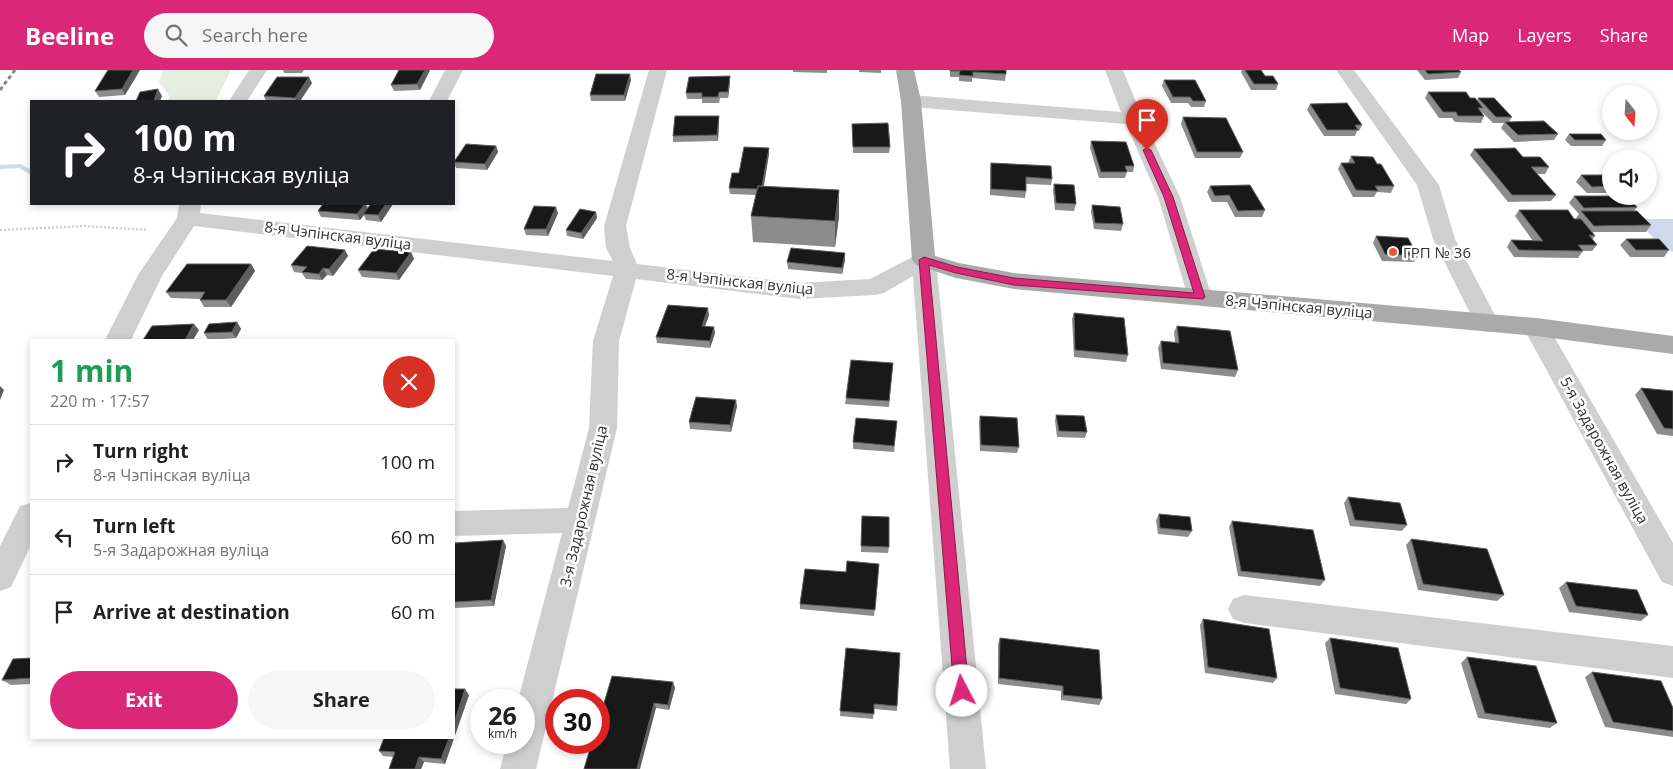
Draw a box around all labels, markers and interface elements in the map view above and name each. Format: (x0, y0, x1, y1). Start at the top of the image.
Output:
search box (144, 13, 494, 58)
text: Beeline (25, 19, 114, 52)
icon: search (162, 21, 190, 49)
text: Search here (202, 22, 308, 48)
text: Map (1452, 23, 1489, 47)
text: Layers (1517, 23, 1572, 47)
text: Share (1600, 23, 1648, 47)
north arrow (1602, 85, 1658, 140)
map controls (1602, 85, 1657, 205)
pin (1126, 99, 1168, 150)
icon: arrive (1133, 106, 1161, 134)
text: 100 m (133, 114, 237, 161)
icon: right (50, 120, 115, 185)
button: sound (1602, 150, 1657, 205)
text: 8-я Чэпінская вуліца (133, 159, 350, 189)
street label: 8-я Чэпінская вуліца (263, 216, 413, 254)
place label: ГРП № 36 (1403, 242, 1471, 262)
marker: ГРП № 36 (1387, 246, 1399, 258)
street label: 8-я Чэпінская вуліца (666, 263, 814, 299)
street label: 8-я Чэпінская вуліца (1225, 290, 1373, 322)
text: 1 min (50, 350, 133, 391)
button: close (383, 356, 435, 408)
street label: 5-я Задарожная вуліца (1556, 373, 1654, 527)
text: 220 m · 17:57 (50, 390, 150, 412)
street label: 3-я Задарожная вуліца (555, 423, 611, 589)
text: Turn right (93, 438, 188, 464)
icon: right (50, 448, 78, 476)
text: 100 m (380, 449, 435, 475)
text: 8-я Чэпінская вуліца (93, 464, 251, 486)
text: Turn left (93, 513, 175, 539)
icon: left (50, 523, 78, 551)
text: 60 m (391, 524, 435, 550)
text: 5-я Задарожная вуліца (93, 539, 269, 561)
icon: arrive (50, 598, 78, 626)
text: Arrive at destination (93, 599, 290, 625)
text: 60 m (391, 599, 435, 625)
position arrow (935, 664, 987, 716)
button: Exit (50, 671, 238, 729)
button: Share (248, 671, 435, 729)
speed limit sign: 30 (545, 689, 610, 754)
text: 26 (488, 698, 517, 732)
text: km/h (488, 725, 517, 742)

